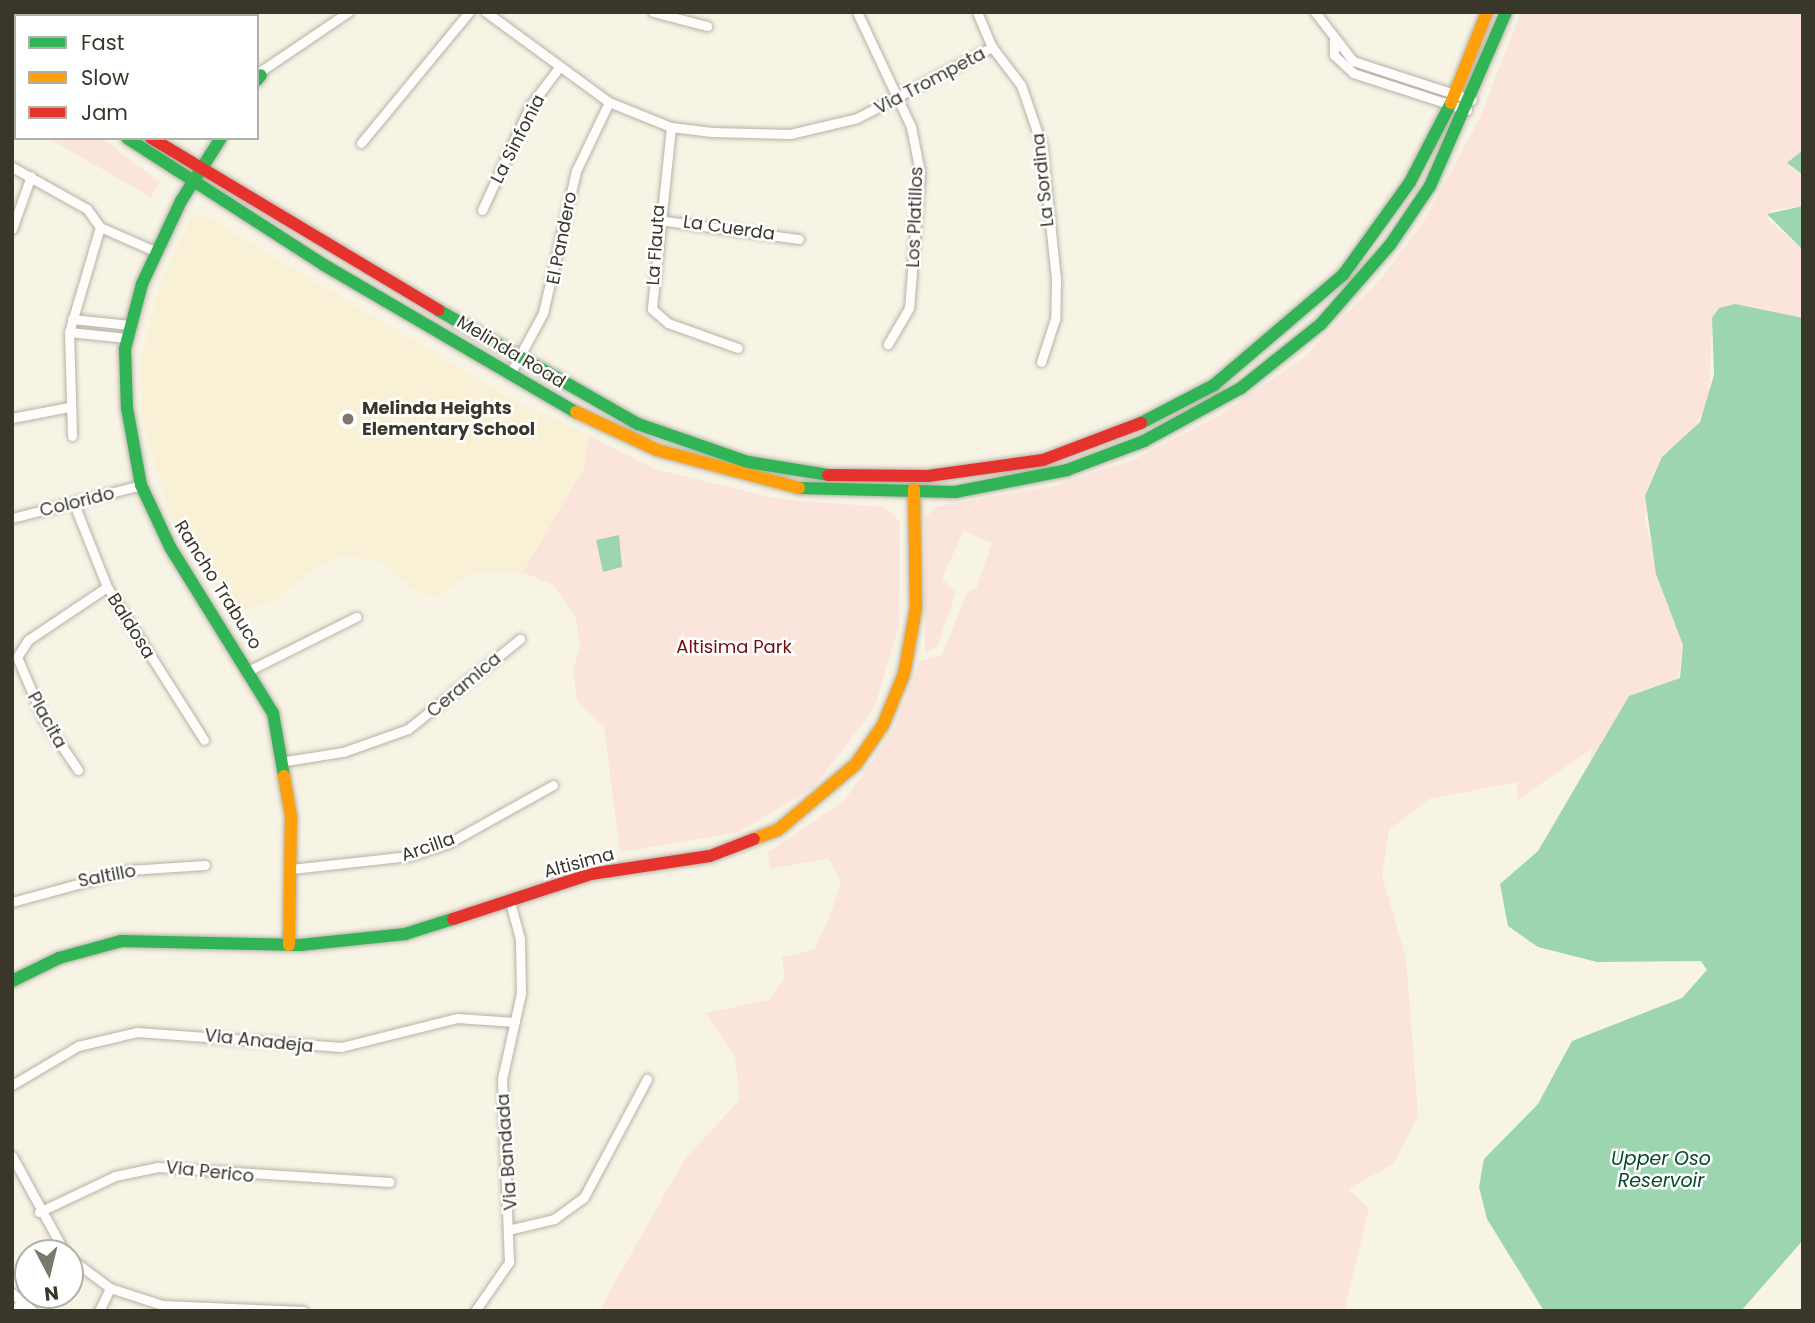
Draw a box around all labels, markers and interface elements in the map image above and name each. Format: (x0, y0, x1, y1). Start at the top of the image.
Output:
legend (14, 14, 259, 140)
text: Fast (81, 28, 124, 57)
street label: Via Trompeta (871, 43, 989, 119)
text: Slow (81, 63, 129, 92)
street label: La Sinfonia (486, 91, 550, 187)
text: Jam (81, 98, 128, 127)
street label: La Sordina (1027, 132, 1059, 228)
street label: Los Platillos (902, 166, 928, 268)
street label: El Pandero (542, 190, 582, 286)
street label: La Flauta (642, 204, 670, 286)
street label: La Cuerda (682, 211, 776, 245)
street label: Melinda Road (453, 311, 569, 393)
place label: Melinda Heights Elementary School (362, 398, 535, 440)
marker: Melinda Heights Elementary School (340, 411, 356, 427)
street label: Colorido (37, 482, 117, 522)
street label: Rancho Trabuco (170, 516, 266, 654)
street label: Baldosa (103, 589, 159, 663)
park label: Altisima Park (676, 636, 792, 658)
street label: Ceramica (423, 648, 505, 722)
street label: Placita (23, 688, 71, 752)
street label: Arcilla (398, 828, 458, 866)
street label: Altisima (541, 843, 617, 883)
street label: Saltillo (76, 860, 138, 892)
street label: Via Anadeja (203, 1025, 315, 1057)
street label: Via Bandada (492, 1093, 522, 1211)
water label: Upper Oso Reservoir (1611, 1148, 1711, 1192)
street label: Via Perico (165, 1157, 255, 1187)
north arrow (14, 1239, 84, 1309)
text: N (43, 1279, 60, 1308)

